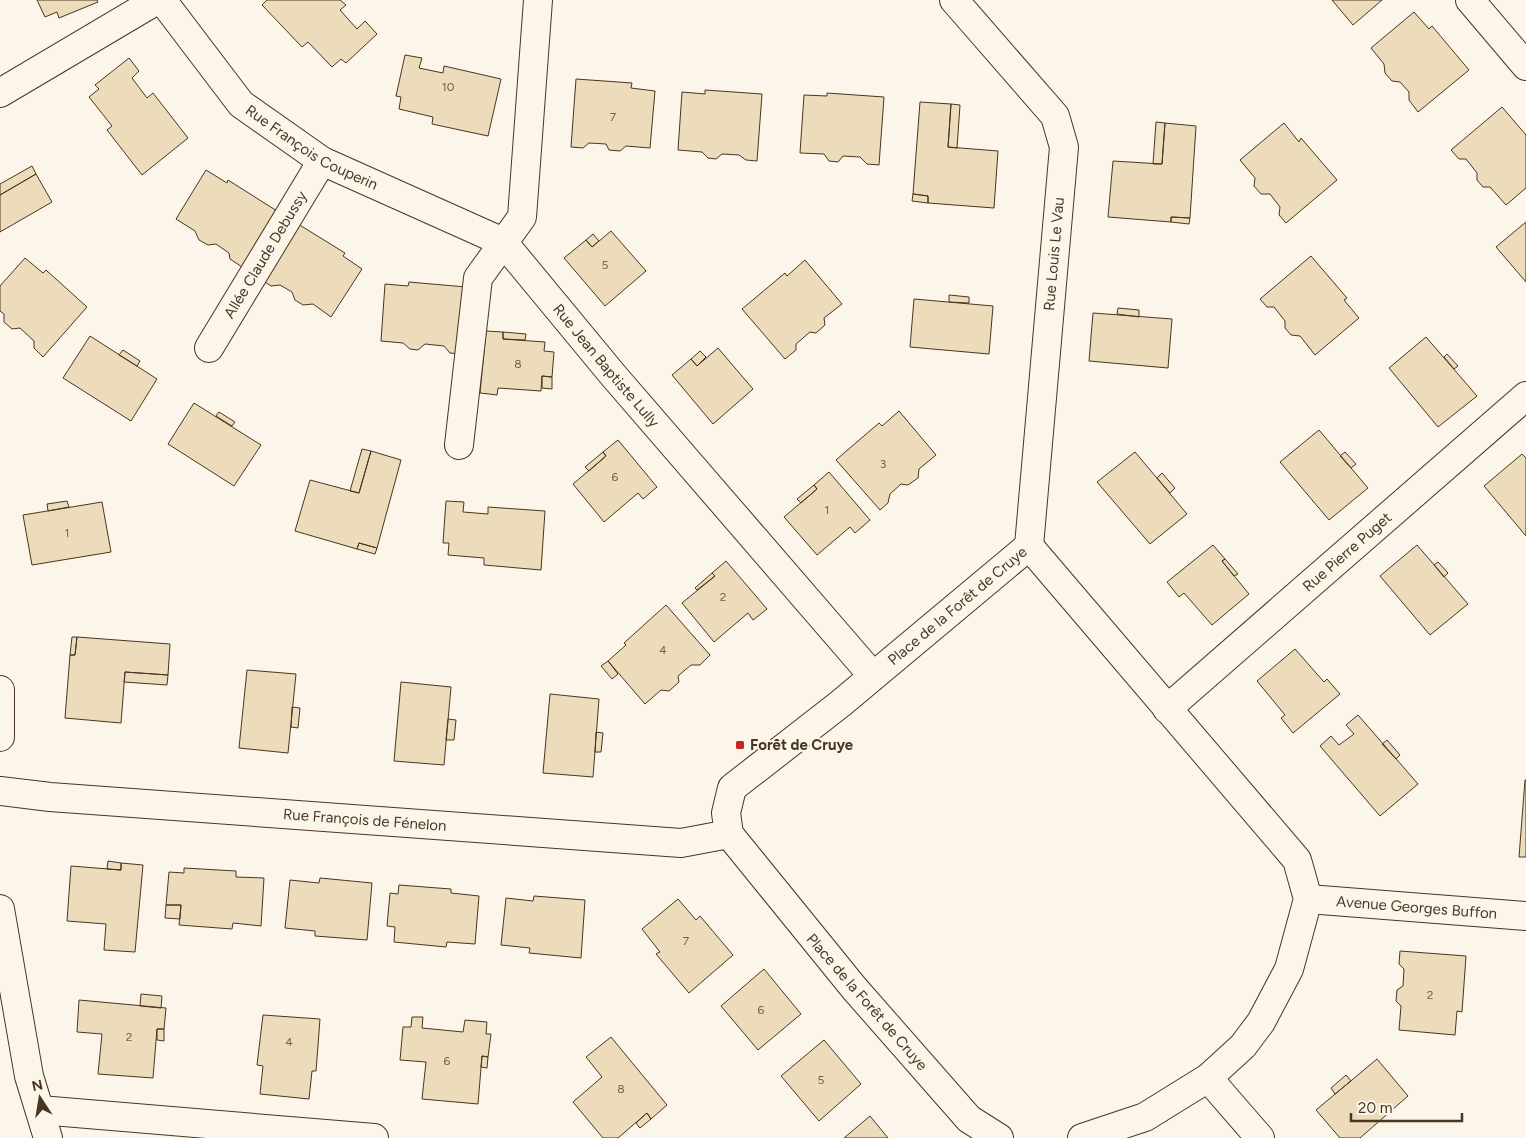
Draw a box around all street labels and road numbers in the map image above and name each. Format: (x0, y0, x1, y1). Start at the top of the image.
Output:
street label: Rue François Couperin (242, 101, 381, 194)
street label: Allée Claude Debussy (220, 188, 311, 322)
street label: Rue Louis Le Vau (1040, 196, 1068, 312)
street label: Rue Jean Baptiste Lully (549, 300, 663, 431)
street label: Rue Pierre Puget (1299, 508, 1395, 595)
street label: Place de la Forêt de Cruye (884, 543, 1031, 669)
street label: Rue François de Fénelon (282, 805, 447, 835)
street label: Avenue Georges Buffon (1336, 892, 1498, 923)
street label: Place de la Forêt de Cruye (803, 930, 931, 1074)

